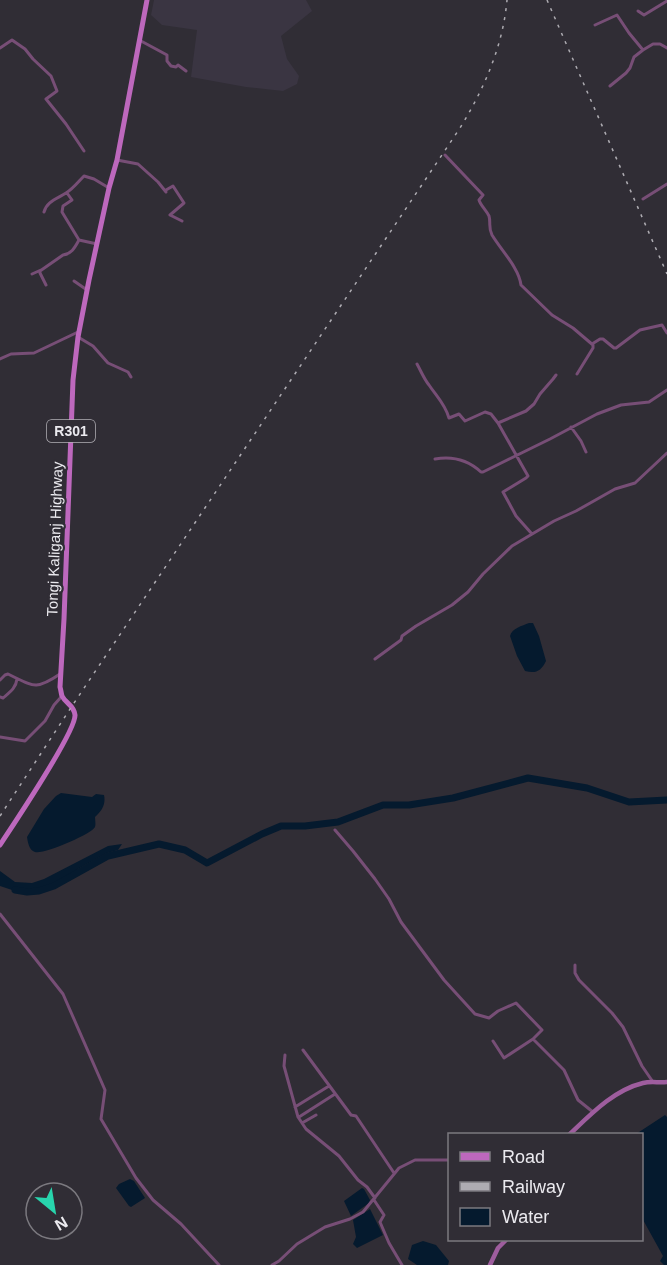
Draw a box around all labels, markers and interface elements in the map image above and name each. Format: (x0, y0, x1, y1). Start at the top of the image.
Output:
road number: R301 (47, 420, 95, 442)
street label: Tongi Kaliganj Highway (43, 461, 66, 617)
legend (448, 1133, 643, 1241)
text: Road (502, 1147, 545, 1167)
text: Railway (502, 1177, 565, 1197)
north arrow (24, 1181, 84, 1241)
text: Water (502, 1207, 549, 1227)
text: N (52, 1213, 71, 1234)

